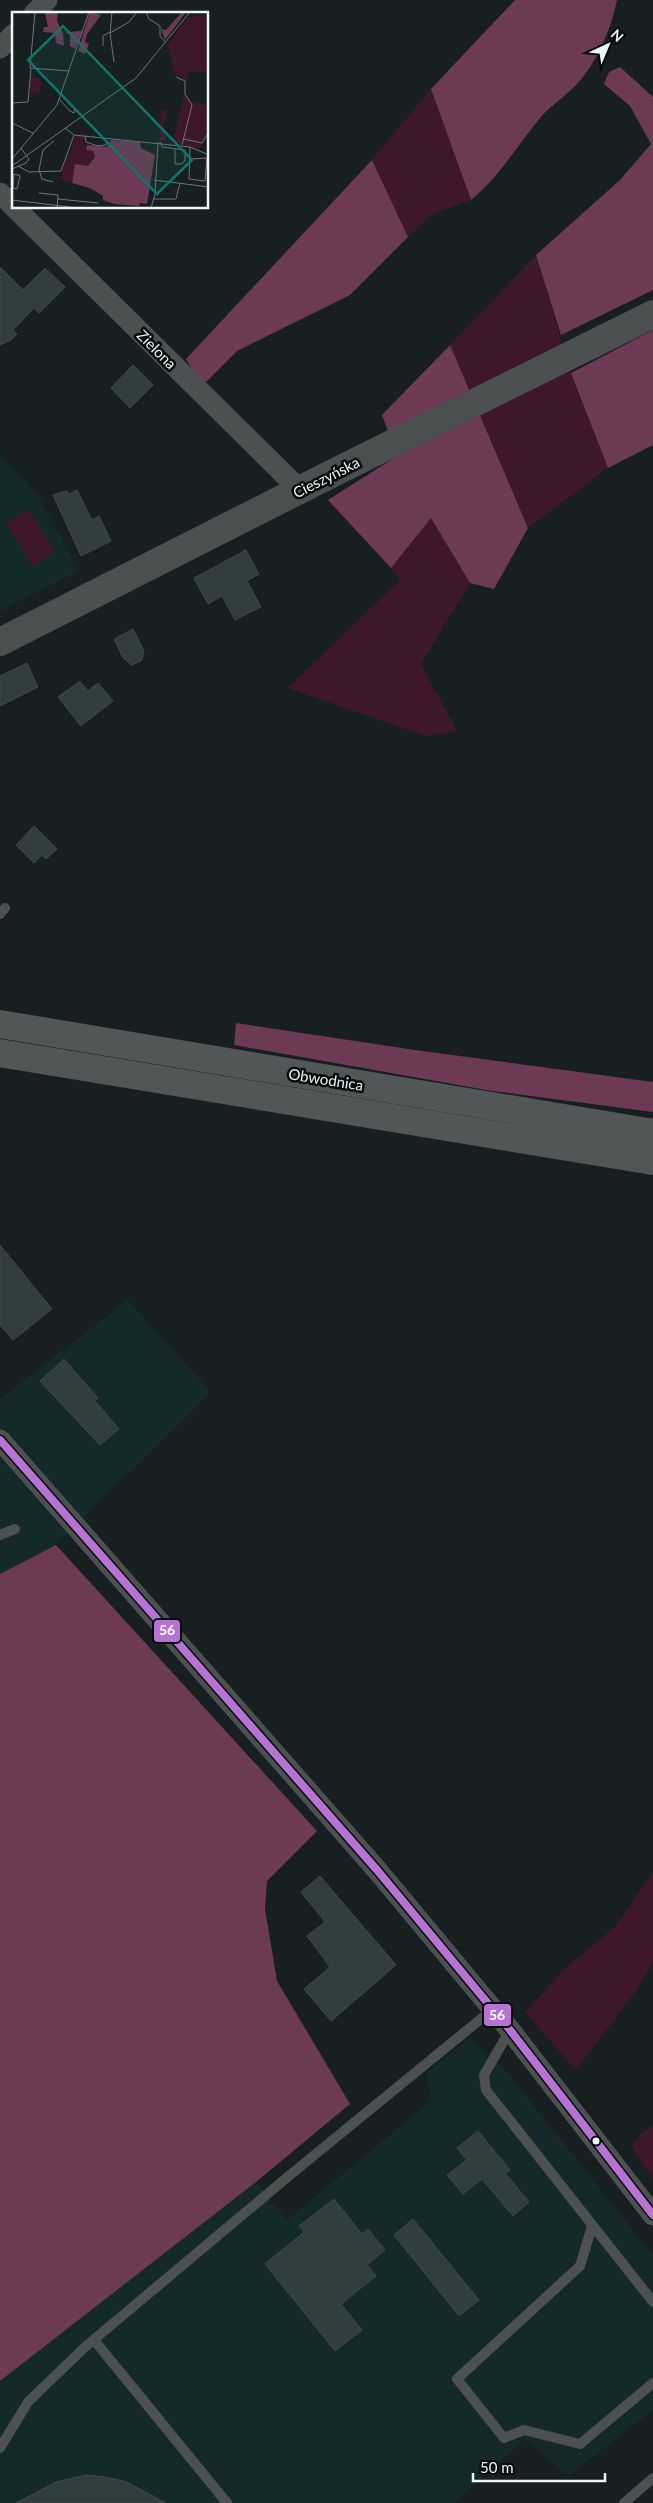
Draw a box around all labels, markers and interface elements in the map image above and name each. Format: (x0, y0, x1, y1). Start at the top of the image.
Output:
inset map (12, 12, 209, 209)
north arrow (583, 20, 633, 70)
text: N (608, 25, 627, 45)
street label: Zielona (134, 326, 180, 372)
street label: Cieszyńska (290, 453, 362, 501)
street label: Obwodnica (287, 1064, 365, 1094)
line badge: 56 (153, 1619, 181, 1643)
text: 56 (159, 1621, 175, 1638)
line badge: 56 (483, 2003, 512, 2027)
text: 56 (489, 2006, 505, 2023)
unlabelled marker (591, 2136, 601, 2146)
scale bar (473, 2450, 606, 2482)
text: 50 m (480, 2458, 514, 2476)

